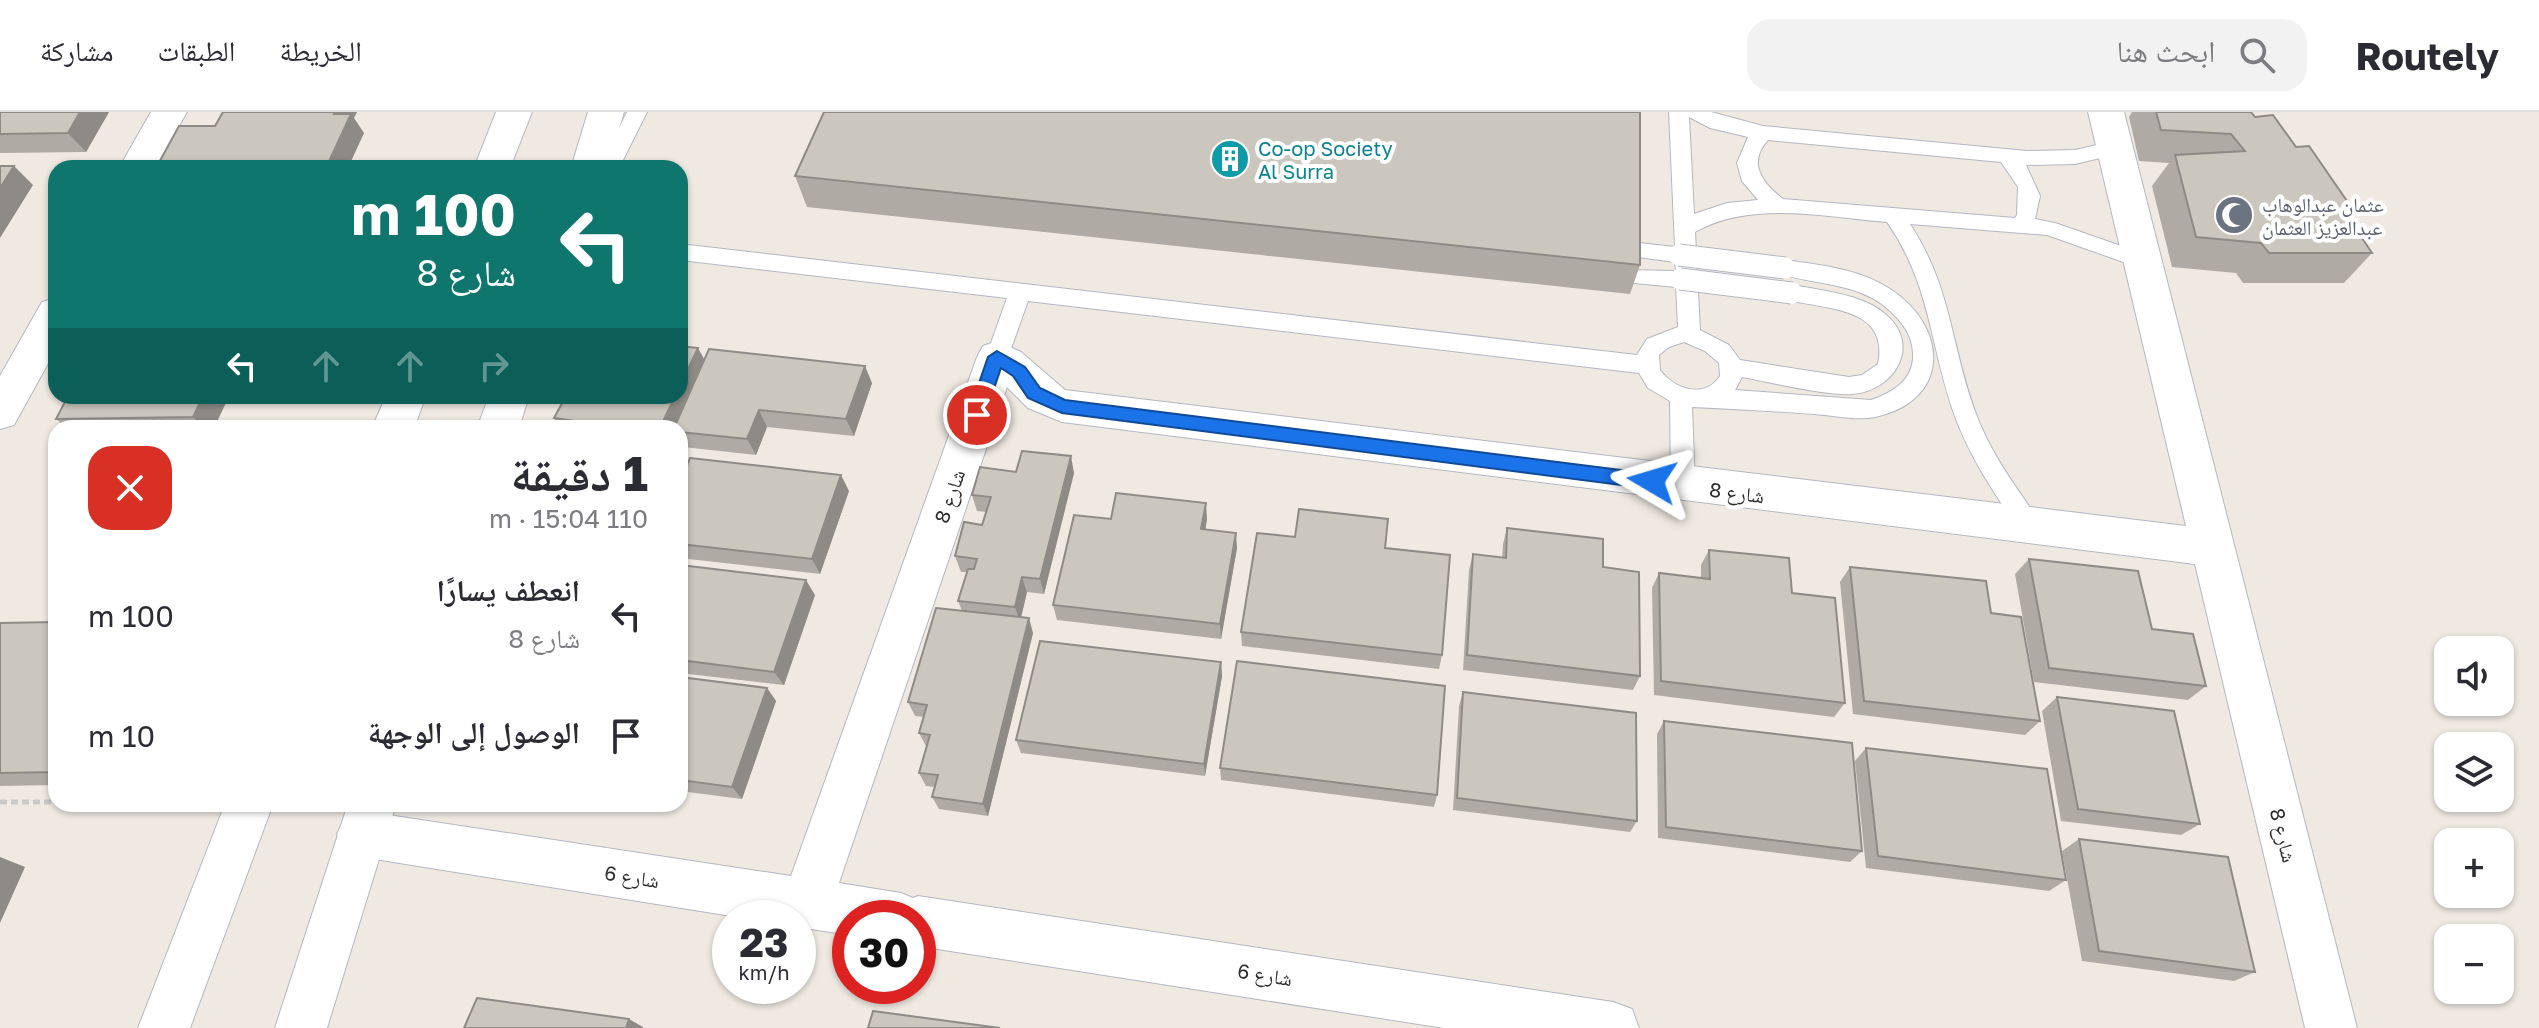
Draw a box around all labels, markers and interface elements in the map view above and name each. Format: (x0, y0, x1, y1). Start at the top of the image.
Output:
search box (1747, 19, 2307, 91)
text: ابحث هنا (2116, 33, 2215, 69)
icon: search (2235, 33, 2279, 77)
text: Routely (2355, 33, 2499, 78)
text: مشاركة (40, 34, 114, 67)
text: الطبقات (158, 34, 235, 67)
text: الخريطة (279, 34, 362, 67)
place label: Co-op Society Al Surra (1258, 136, 1393, 183)
building icon: Co-op Society Al Surra (1209, 138, 1251, 180)
text: 100 m (351, 180, 516, 247)
icon: left (544, 192, 648, 296)
place label: عثمان عبدالوهاب عبدالعزيز العثمان (2262, 192, 2384, 240)
mosque icon: عثمان عبدالوهاب عبدالعزيز العثمان (2213, 194, 2255, 236)
text: شارع 8 (417, 251, 516, 294)
icon: left (220, 344, 264, 388)
icon: ahead (304, 344, 348, 388)
icon: ahead (388, 344, 432, 388)
icon: right (472, 344, 516, 388)
pin (943, 381, 1011, 449)
icon: arrive (955, 393, 999, 437)
position arrow (1610, 439, 1694, 523)
text: 1 دقيقة (510, 444, 648, 502)
button: close (88, 446, 172, 530)
street label: شارع 8 (929, 466, 971, 527)
street label: شارع 8 (1708, 477, 1766, 509)
text: 110 m · 15:04 (489, 503, 648, 534)
text: انعطف يسارًا (436, 572, 580, 608)
icon: left (604, 594, 648, 638)
text: 100 m (88, 598, 174, 634)
text: شارع 8 (508, 623, 580, 654)
map controls (2434, 636, 2514, 1004)
button: sound (2434, 636, 2514, 716)
text: الوصول إلى الوجهة (368, 714, 580, 750)
icon: arrive (604, 714, 648, 758)
text: 10 m (88, 718, 155, 754)
button: layers (2434, 732, 2514, 812)
street label: شارع 8 (2264, 805, 2302, 865)
button: + (2434, 828, 2514, 908)
street label: شارع 6 (603, 860, 661, 894)
speed limit sign: 30 (832, 900, 936, 1004)
text: 23 (740, 918, 788, 966)
button: − (2434, 924, 2514, 1004)
street label: شارع 6 (1236, 958, 1294, 992)
text: km/h (739, 960, 789, 984)

